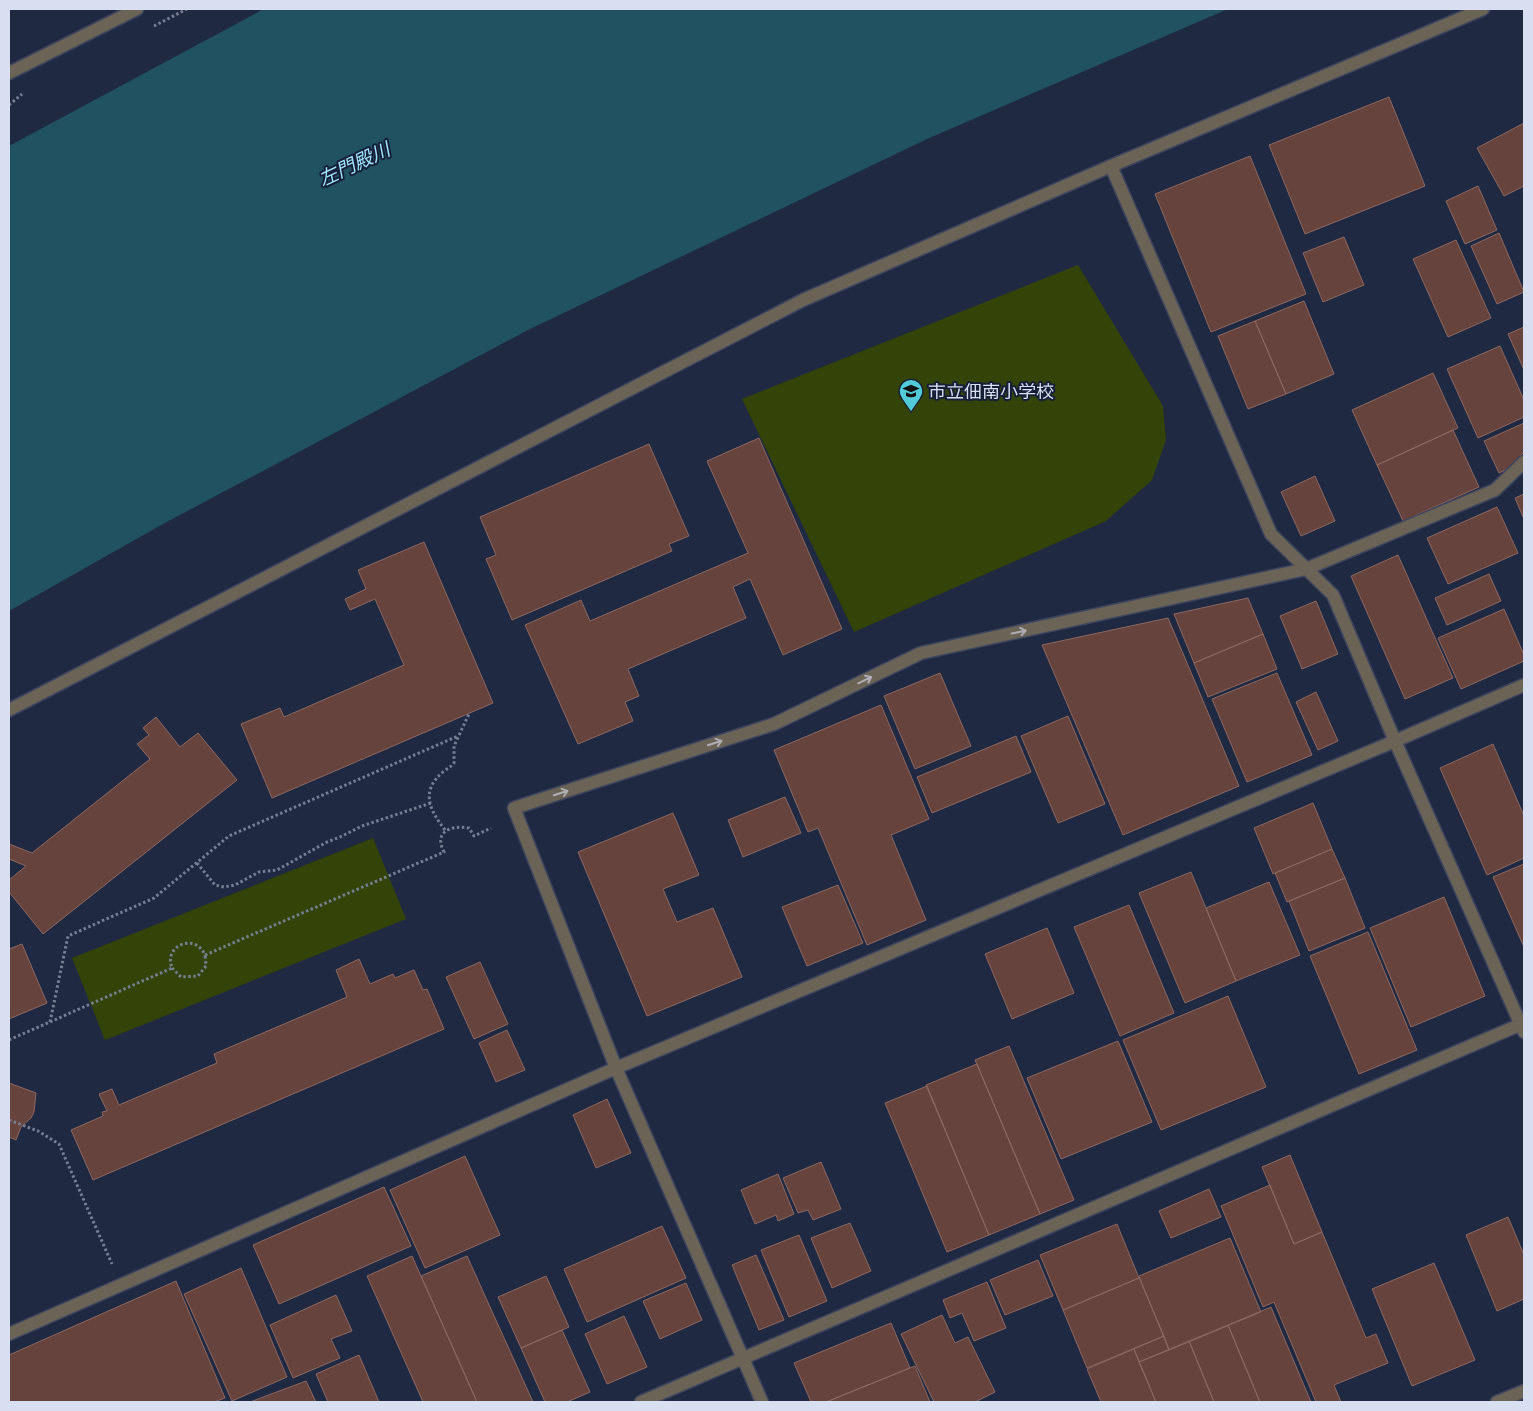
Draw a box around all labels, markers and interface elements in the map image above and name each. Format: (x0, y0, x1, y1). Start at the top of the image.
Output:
water label: 左門殿川 (314, 136, 395, 191)
school or university icon: 市立佃南小学校 (898, 378, 924, 412)
place label: 市立佃南小学校 (928, 380, 1054, 403)
one-way arrow (1010, 627, 1026, 636)
one-way arrow (857, 675, 872, 684)
one-way arrow (707, 738, 723, 747)
one-way arrow (552, 788, 568, 797)

